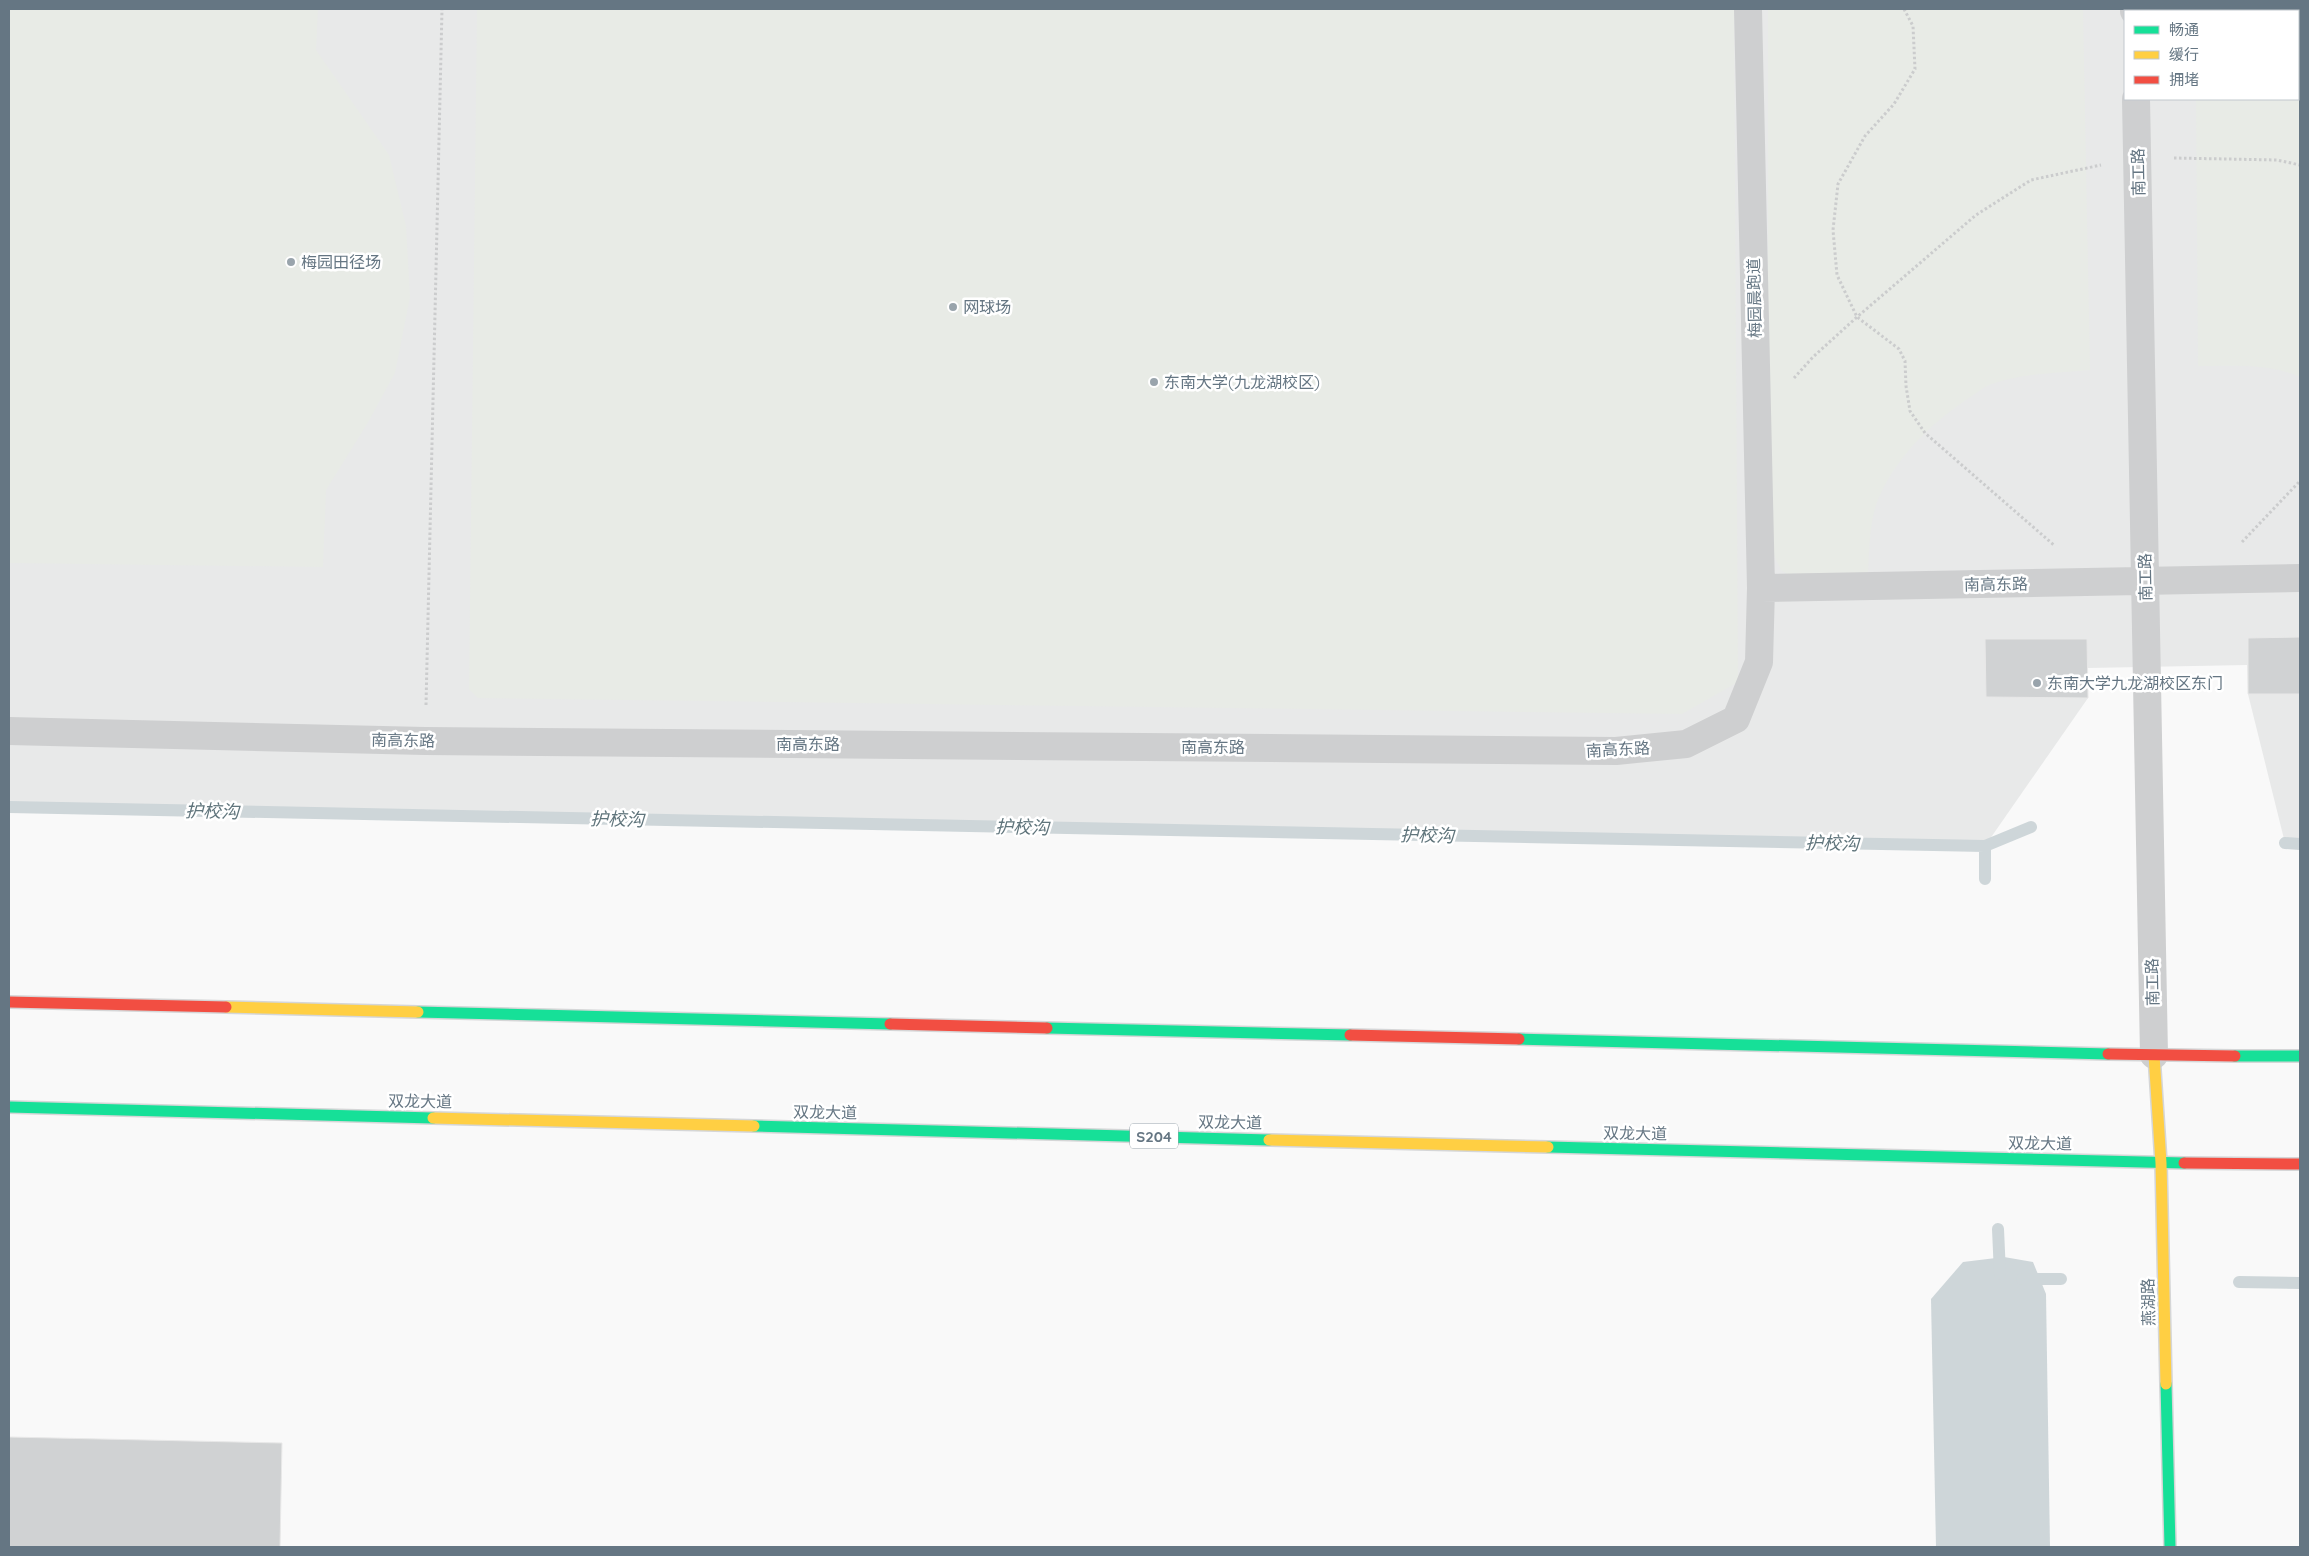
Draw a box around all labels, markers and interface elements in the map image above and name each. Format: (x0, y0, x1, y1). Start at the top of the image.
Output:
legend (2124, 10, 2299, 100)
text: 畅通 (2169, 20, 2199, 39)
text: 缓行 (2169, 45, 2199, 64)
text: 拥堵 (2169, 70, 2199, 89)
street label: 南工路 (2128, 148, 2148, 196)
place label: 梅园田径场 (301, 252, 381, 272)
marker: 梅园田径场 (285, 256, 297, 268)
street label: 梅园晨跑道 (1743, 258, 1765, 338)
place label: 网球场 (963, 297, 1011, 317)
marker: 网球场 (947, 301, 959, 313)
place label: 东南大学(九龙湖校区) (1164, 372, 1320, 392)
marker: 东南大学(九龙湖校区) (1148, 376, 1160, 388)
street label: 南工路 (2135, 553, 2155, 601)
street label: 南高东路 (1964, 573, 2028, 595)
place label: 东南大学九龙湖校区东门 (2047, 673, 2223, 693)
marker: 东南大学九龙湖校区东门 (2031, 677, 2043, 689)
street label: 南高东路 (371, 729, 435, 751)
street label: 南高东路 (776, 734, 840, 754)
street label: 南高东路 (1181, 737, 1245, 757)
street label: 南高东路 (1586, 737, 1650, 761)
water label: 护校沟 (185, 799, 241, 823)
water label: 护校沟 (590, 807, 646, 831)
water label: 护校沟 (995, 815, 1051, 839)
water label: 护校沟 (1400, 823, 1456, 847)
water label: 护校沟 (1805, 831, 1861, 855)
street label: 南工路 (2142, 958, 2162, 1006)
street label: 双龙大道 (388, 1090, 452, 1112)
street label: 双龙大道 (793, 1101, 857, 1123)
street label: 双龙大道 (1198, 1111, 1262, 1133)
street label: 双龙大道 (1603, 1122, 1667, 1144)
road number: S204 (1130, 1124, 1178, 1148)
street label: 双龙大道 (2008, 1132, 2072, 1154)
street label: 燕湖路 (2138, 1278, 2158, 1326)

